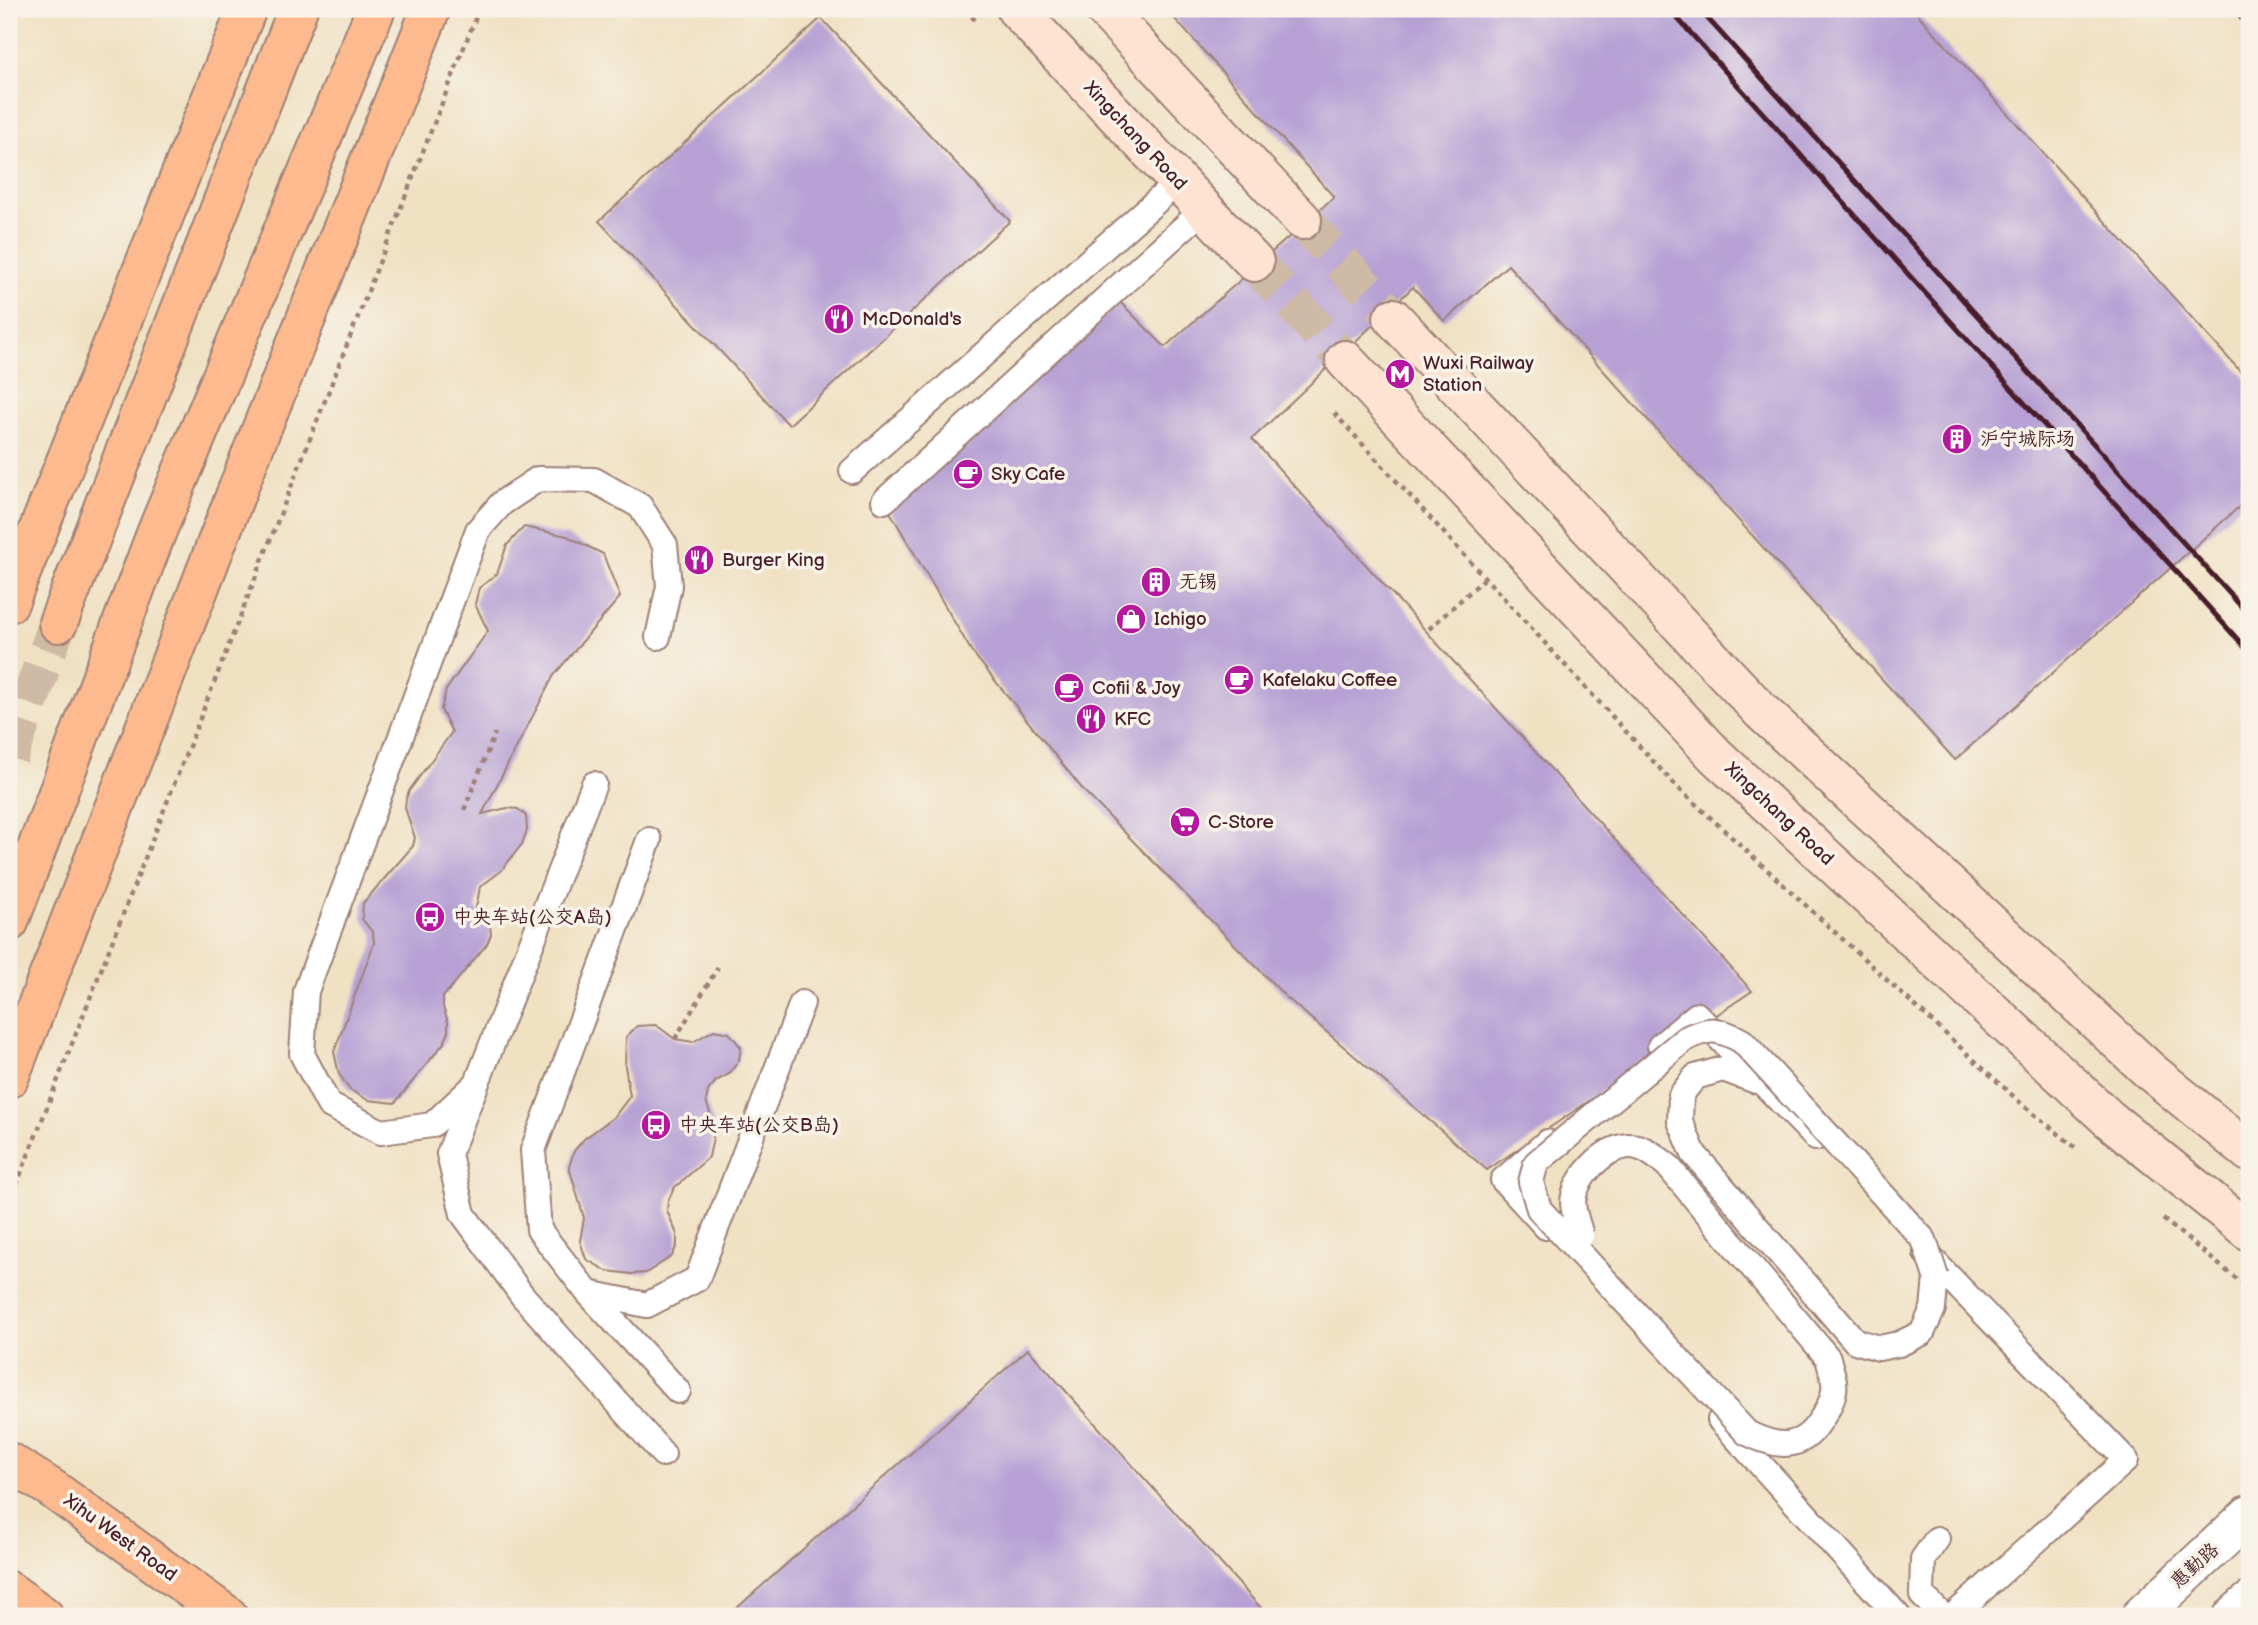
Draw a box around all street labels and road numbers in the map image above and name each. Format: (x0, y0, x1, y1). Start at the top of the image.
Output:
street label: Xingchang Road (1078, 76, 1192, 195)
street label: Xingchang Road (1719, 757, 1838, 871)
street label: Xihu West Road (58, 1489, 181, 1587)
street label: 惠勤路 (2166, 1538, 2224, 1594)

